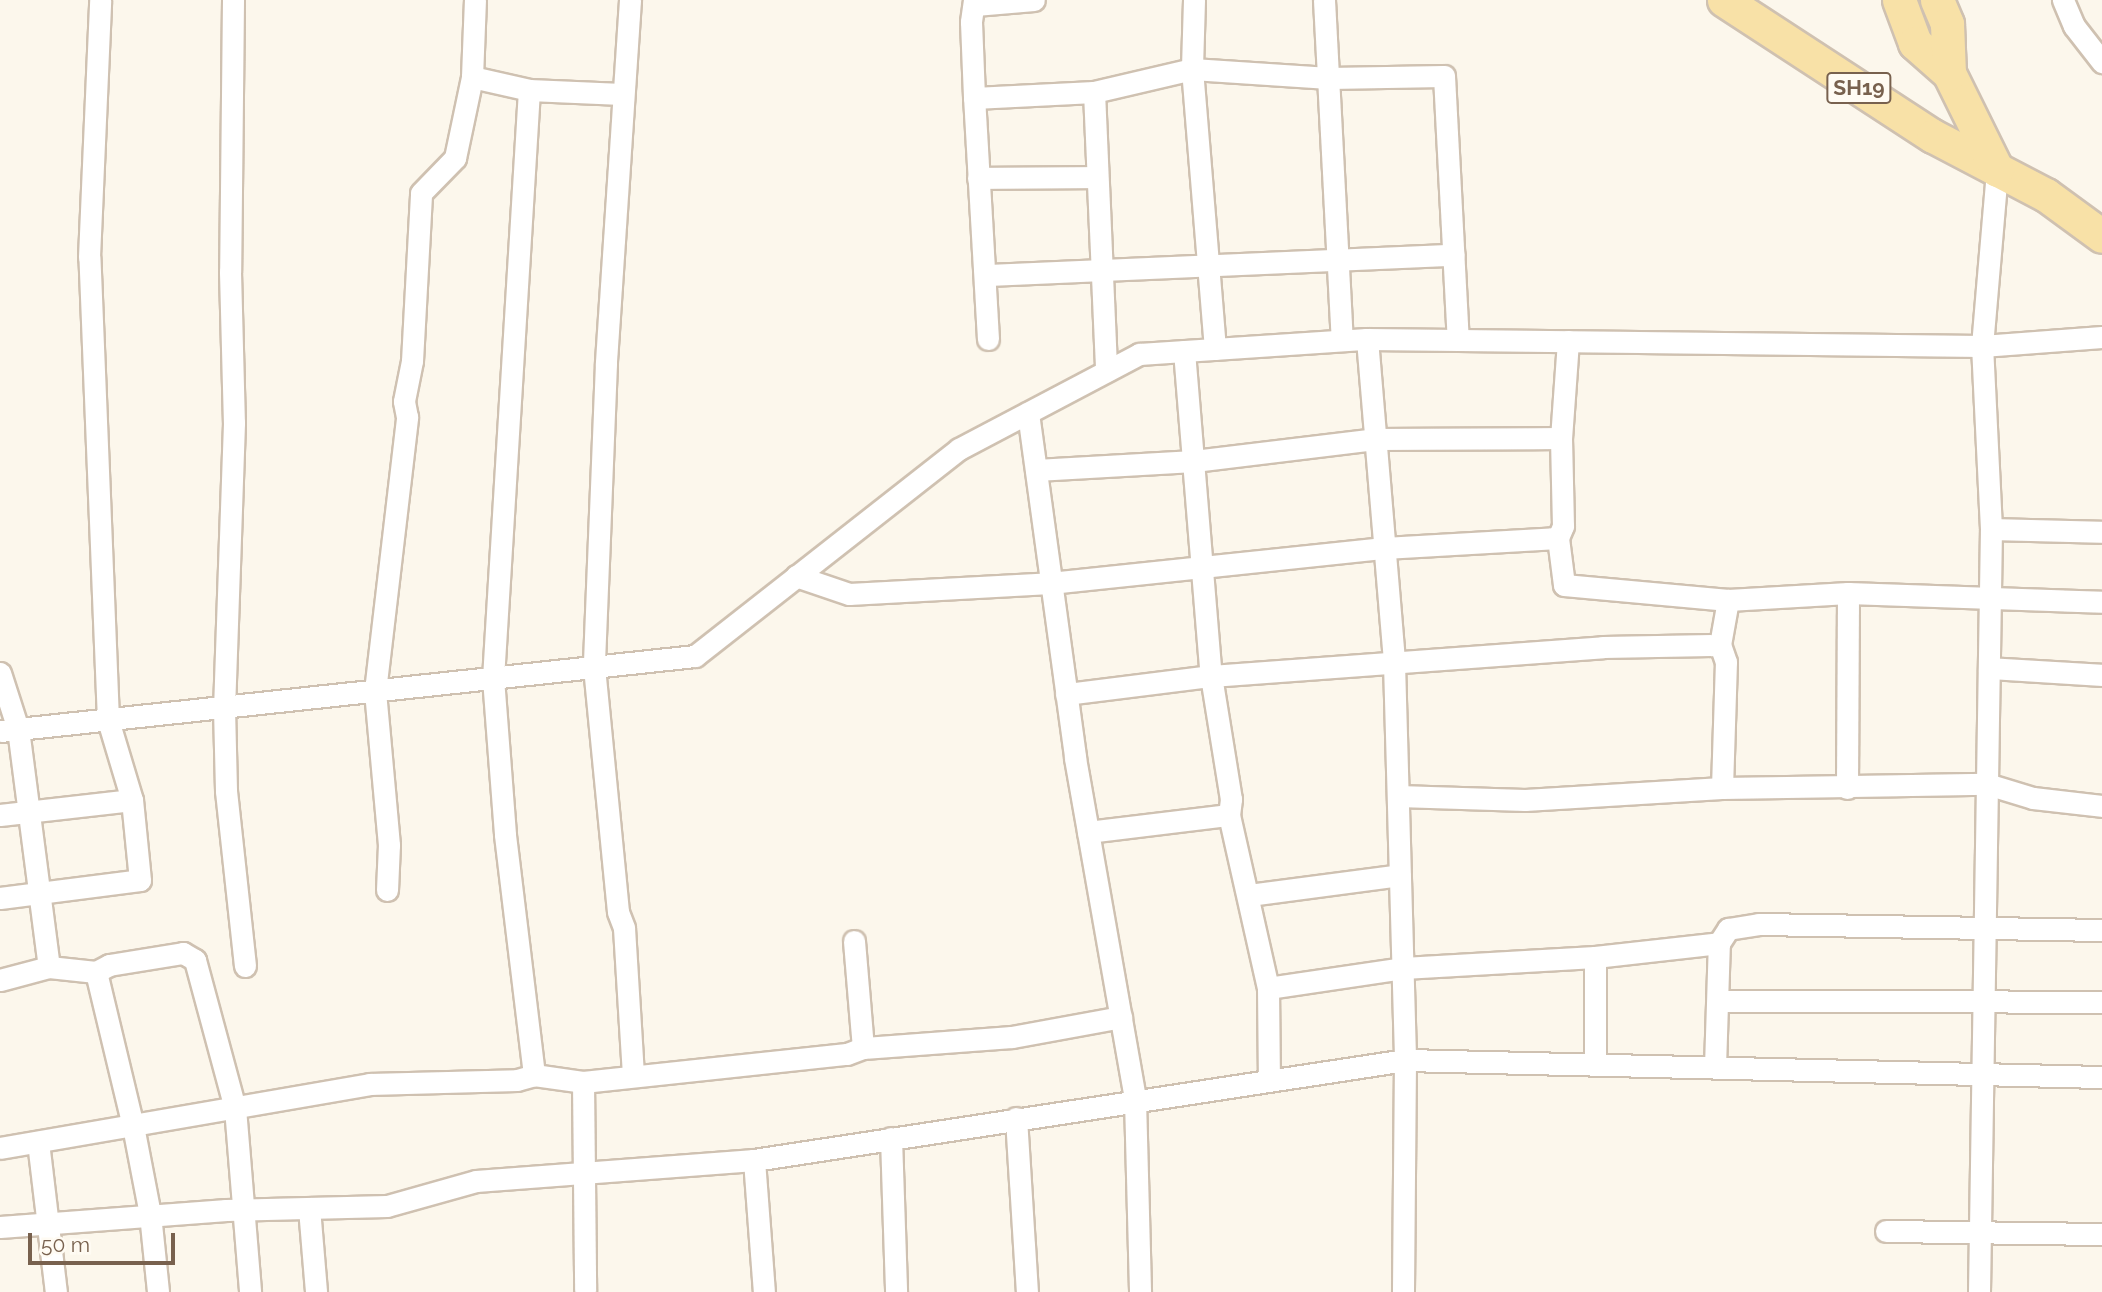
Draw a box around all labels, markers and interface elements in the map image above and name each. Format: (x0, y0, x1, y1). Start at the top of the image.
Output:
road number: SH19 (1826, 70, 1892, 106)
scale bar (32, 1218, 178, 1262)
text: 50 m (41, 1232, 90, 1257)

